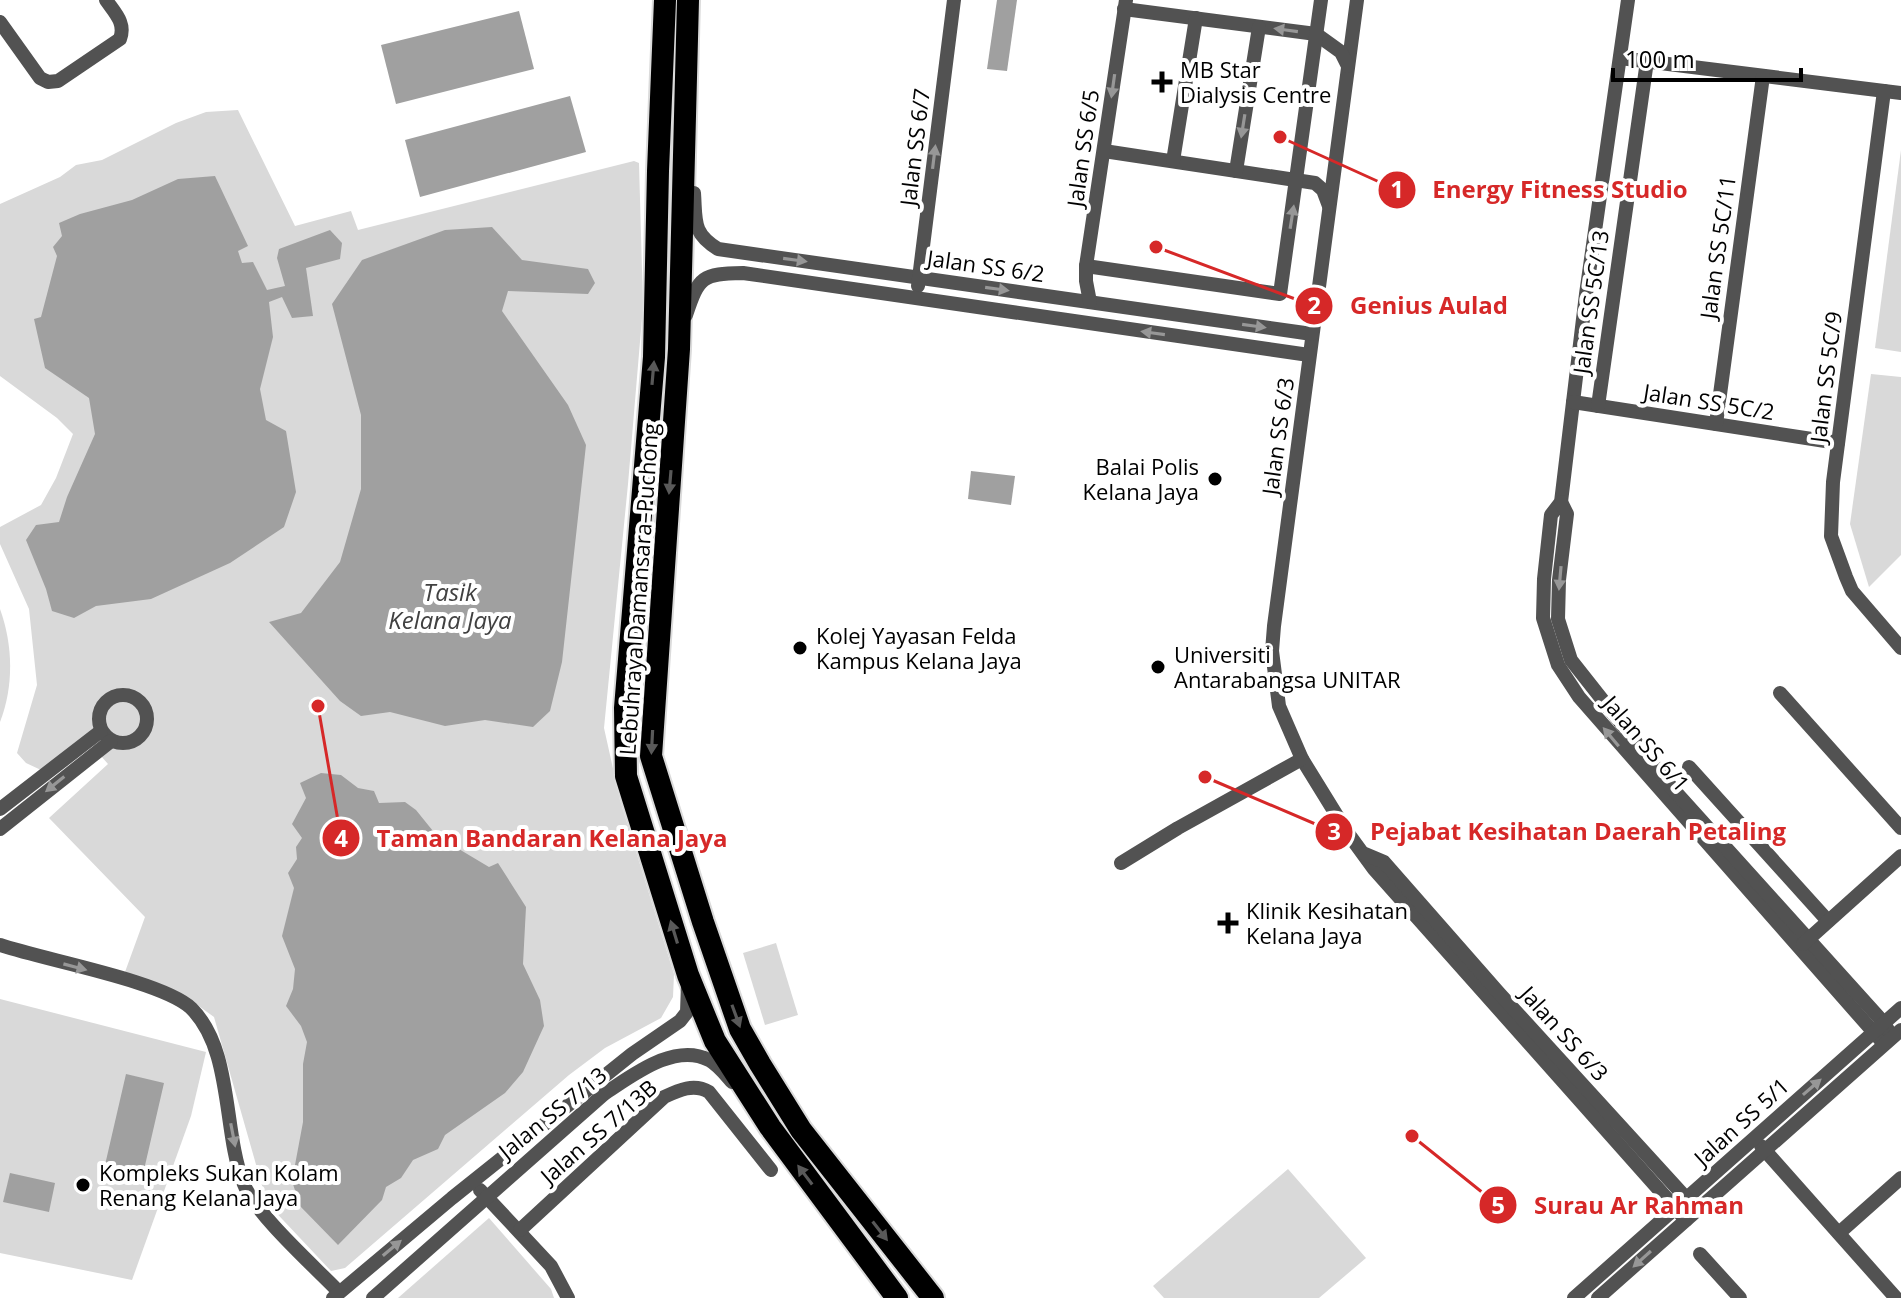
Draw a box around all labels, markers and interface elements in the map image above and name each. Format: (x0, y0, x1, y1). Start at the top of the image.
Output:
one-way arrow (1273, 24, 1298, 37)
scale bar (1613, 32, 1801, 82)
text: 100 m (1625, 42, 1695, 75)
place label: MB Star Dialysis Centre (1180, 54, 1331, 109)
marker: MB Star Dialysis Centre (1151, 71, 1173, 93)
one-way arrow (1106, 74, 1119, 99)
street label: Jalan SS 6/7 (892, 87, 936, 209)
street label: Jalan SS 6/5 (1059, 87, 1105, 211)
one-way arrow (1236, 114, 1249, 139)
one-way arrow (928, 144, 941, 169)
callout: Energy Fitness Studio (1377, 166, 1704, 214)
text: 1 (1390, 172, 1404, 205)
text: Energy Fitness Studio (1432, 172, 1688, 205)
street label: Jalan SS 5C/11 (1692, 173, 1742, 323)
one-way arrow (1286, 204, 1299, 229)
street label: Jalan SS 5C/13 (1565, 228, 1615, 378)
street label: Jalan SS 6/2 (923, 242, 1047, 288)
one-way arrow (783, 254, 808, 267)
callout: Genius Aulad (1294, 282, 1524, 330)
one-way arrow (985, 283, 1010, 296)
text: 2 (1307, 288, 1321, 321)
text: Genius Aulad (1350, 288, 1508, 321)
street label: Jalan SS 5C/9 (1802, 310, 1848, 446)
one-way arrow (1242, 320, 1267, 333)
one-way arrow (1140, 326, 1165, 339)
one-way arrow (647, 360, 660, 385)
street label: Jalan SS 6/3 (1254, 375, 1300, 499)
street label: Jalan SS 5C/2 (1639, 376, 1777, 426)
street label: Lebuhraya Damansara–Puchong (611, 422, 665, 756)
place label: Balai Polis Kelana Jaya (1083, 451, 1199, 506)
one-way arrow (664, 470, 677, 495)
marker: Balai Polis Kelana Jaya (1206, 470, 1224, 488)
one-way arrow (1553, 566, 1566, 591)
water label: Tasik Kelana Jaya (388, 575, 512, 636)
place label: Kolej Yayasan Felda Kampus Kelana Jaya (816, 620, 1022, 675)
marker: Kolej Yayasan Felda Kampus Kelana Jaya (791, 639, 809, 657)
place label: Universiti Antarabangsa UNITAR (1174, 639, 1401, 694)
marker: Universiti Antarabangsa UNITAR (1149, 658, 1167, 676)
street label: Jalan SS 6/1 (1596, 687, 1697, 797)
one-way arrow (1603, 727, 1620, 747)
one-way arrow (645, 730, 658, 755)
one-way arrow (45, 775, 65, 792)
callout: Pejabat Kesihatan Daerah Petaling (1314, 808, 1802, 856)
callout: Taman Bandaran Kelana Jaya (321, 814, 744, 862)
text: 3 (1327, 814, 1341, 847)
text: Pejabat Kesihatan Daerah Petaling (1370, 814, 1786, 847)
text: 4 (334, 821, 348, 854)
text: Taman Bandaran Kelana Jaya (377, 821, 727, 854)
place label: Klinik Kesihatan Kelana Jaya (1246, 895, 1408, 950)
marker: Klinik Kesihatan Kelana Jaya (1217, 912, 1239, 934)
one-way arrow (667, 920, 680, 944)
one-way arrow (62, 961, 87, 973)
street label: Jalan SS 6/3 (1513, 978, 1616, 1087)
one-way arrow (730, 1004, 743, 1028)
street label: Jalan SS 7/13 (490, 1059, 612, 1166)
street label: Jalan SS 5/1 (1686, 1070, 1795, 1173)
street label: Jalan SS 7/13B (532, 1072, 663, 1191)
one-way arrow (1803, 1078, 1822, 1096)
one-way arrow (227, 1123, 240, 1148)
place label: Kompleks Sukan Kolam Renang Kelana Jaya (99, 1157, 339, 1212)
one-way arrow (798, 1165, 814, 1185)
marker: Kompleks Sukan Kolam Renang Kelana Jaya (74, 1176, 92, 1194)
callout: Surau Ar Rahman (1478, 1181, 1760, 1229)
text: 5 (1491, 1188, 1505, 1221)
text: Surau Ar Rahman (1534, 1188, 1744, 1221)
one-way arrow (871, 1221, 888, 1241)
one-way arrow (382, 1240, 402, 1257)
one-way arrow (1632, 1250, 1652, 1268)

